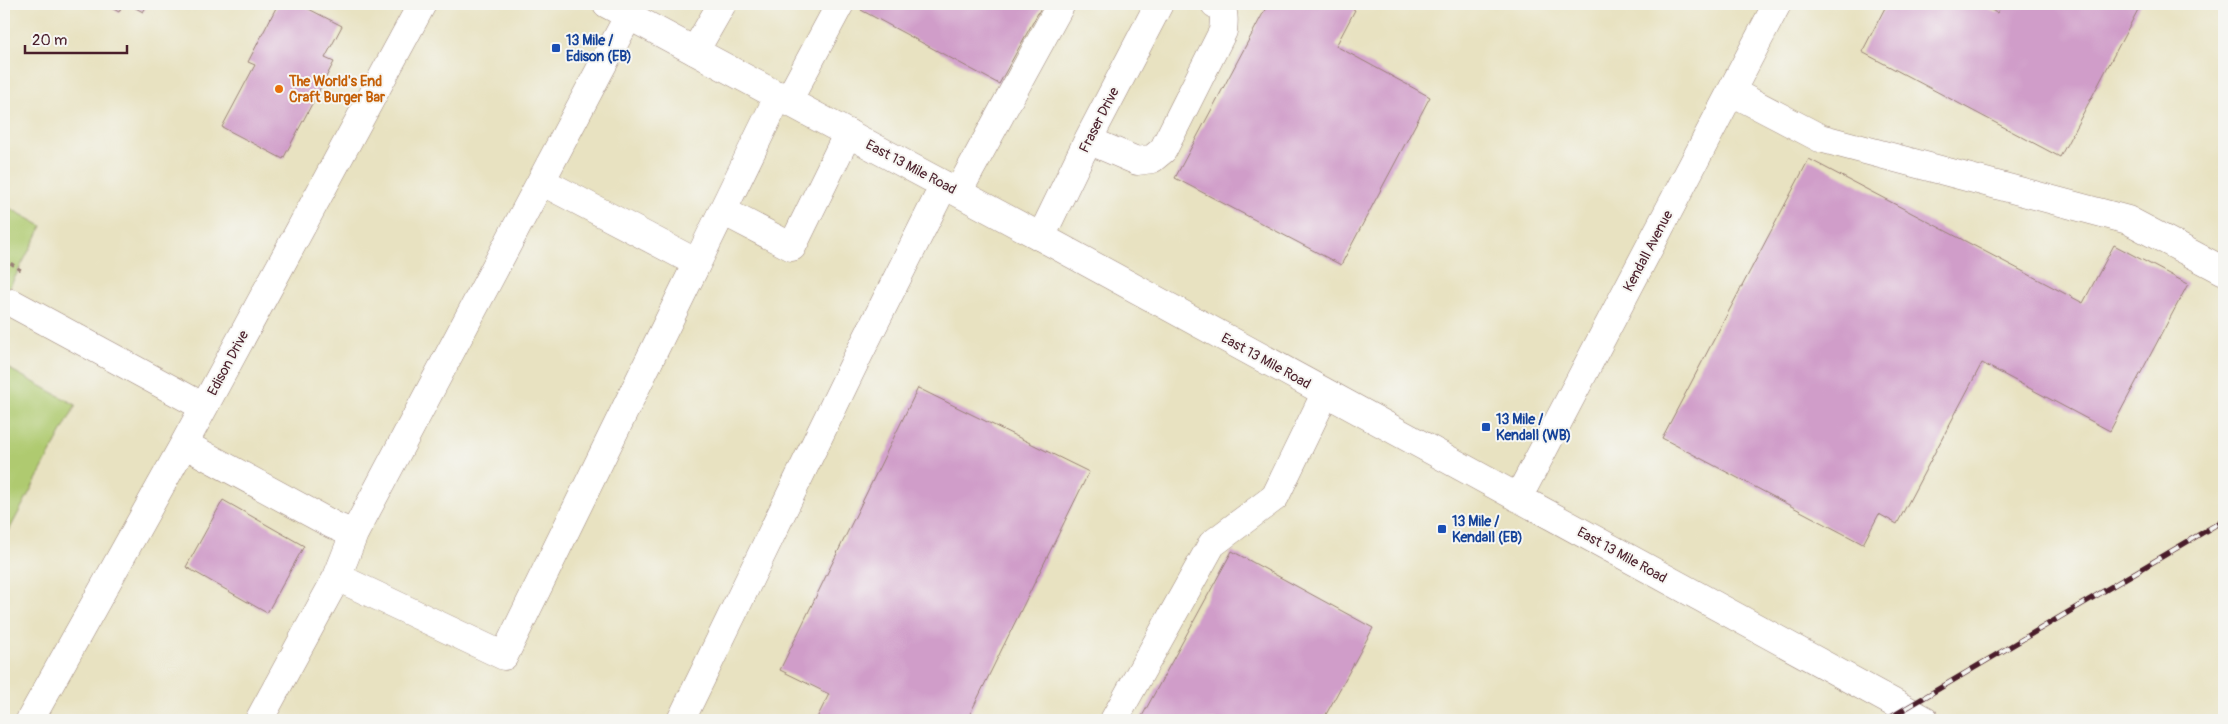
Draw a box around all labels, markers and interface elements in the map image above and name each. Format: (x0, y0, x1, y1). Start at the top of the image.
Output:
scale bar (25, 22, 128, 54)
text: 20 m (32, 31, 67, 50)
place label: 13 Mile / Edison (EB) (566, 32, 632, 65)
marker: 13 Mile / Edison (EB) (550, 42, 562, 54)
place label: The World's End Craft Burger Bar (288, 73, 386, 106)
marker: The World's End Craft Burger Bar (273, 83, 285, 95)
street label: Fraser Drive (1075, 84, 1123, 156)
street label: East 13 Mile Road (863, 136, 959, 198)
street label: Kendall Avenue (1620, 208, 1676, 294)
street label: Edison Drive (204, 328, 252, 398)
street label: East 13 Mile Road (1218, 329, 1314, 393)
place label: 13 Mile / Kendall (WB) (1496, 411, 1571, 444)
marker: 13 Mile / Kendall (WB) (1480, 421, 1492, 433)
place label: 13 Mile / Kendall (EB) (1452, 513, 1523, 546)
marker: 13 Mile / Kendall (EB) (1436, 523, 1448, 535)
street label: East 13 Mile Road (1574, 523, 1670, 587)

